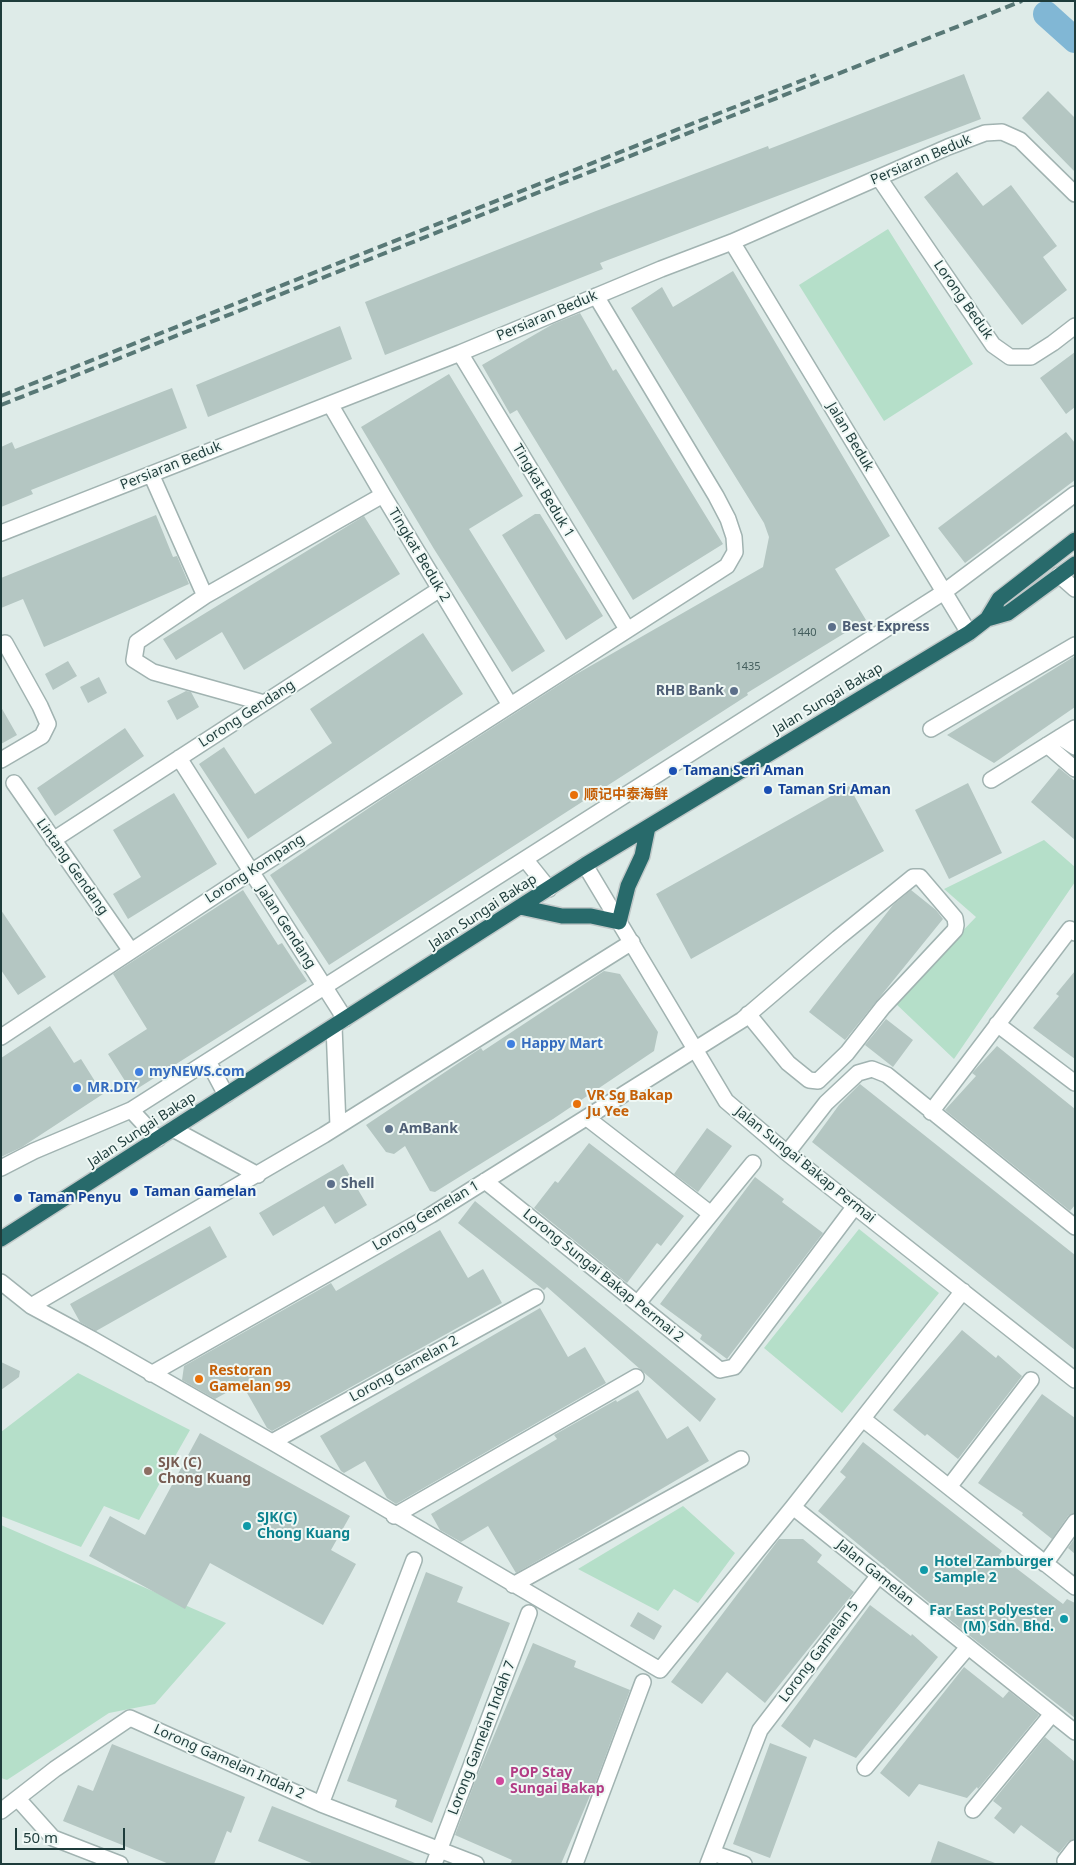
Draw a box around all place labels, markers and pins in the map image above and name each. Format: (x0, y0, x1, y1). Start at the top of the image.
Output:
place label: Best Express (842, 619, 930, 635)
marker: Best Express (826, 621, 838, 633)
place label: RHB Bank (656, 683, 724, 699)
marker: RHB Bank (728, 685, 740, 697)
place label: Taman Seri Aman (683, 763, 804, 779)
marker: Taman Seri Aman (667, 765, 679, 777)
place label: Taman Sri Aman (778, 782, 891, 798)
marker: Taman Sri Aman (762, 784, 774, 796)
place label: 顺记中泰海鲜 (584, 787, 668, 803)
marker: 顺记中泰海鲜 (568, 789, 580, 801)
place label: Happy Mart (521, 1036, 603, 1052)
marker: Happy Mart (505, 1038, 517, 1050)
place label: myNEWS.com (149, 1064, 245, 1080)
marker: myNEWS.com (133, 1066, 145, 1078)
place label: MR.DIY (87, 1080, 138, 1096)
marker: MR.DIY (71, 1082, 83, 1094)
place label: VR Sg Bakap Ju Yee (587, 1088, 673, 1120)
marker: VR Sg Bakap Ju Yee (571, 1098, 583, 1110)
place label: AmBank (399, 1121, 458, 1137)
marker: AmBank (383, 1123, 395, 1135)
place label: Shell (341, 1176, 375, 1192)
marker: Shell (325, 1178, 337, 1190)
place label: Taman Gamelan (144, 1184, 256, 1200)
marker: Taman Gamelan (128, 1186, 140, 1198)
place label: Taman Penyu (28, 1190, 121, 1206)
marker: Taman Penyu (12, 1192, 24, 1204)
place label: Restoran Gamelan 99 (209, 1363, 291, 1395)
marker: Restoran Gamelan 99 (193, 1373, 205, 1385)
place label: SJK (C) Chong Kuang (158, 1455, 251, 1488)
marker: SJK (C) Chong Kuang (142, 1465, 154, 1477)
place label: SJK(C) Chong Kuang (257, 1510, 350, 1542)
marker: SJK(C) Chong Kuang (241, 1520, 253, 1532)
place label: Hotel Zamburger Sample 2 (934, 1554, 1053, 1586)
marker: Hotel Zamburger Sample 2 (918, 1564, 930, 1576)
place label: Far East Polyester (M) Sdn. Bhd. (929, 1603, 1054, 1635)
marker: Far East Polyester (M) Sdn. Bhd. (1058, 1613, 1070, 1625)
place label: POP Stay Sungai Bakap (510, 1765, 605, 1798)
marker: POP Stay Sungai Bakap (494, 1775, 506, 1787)

